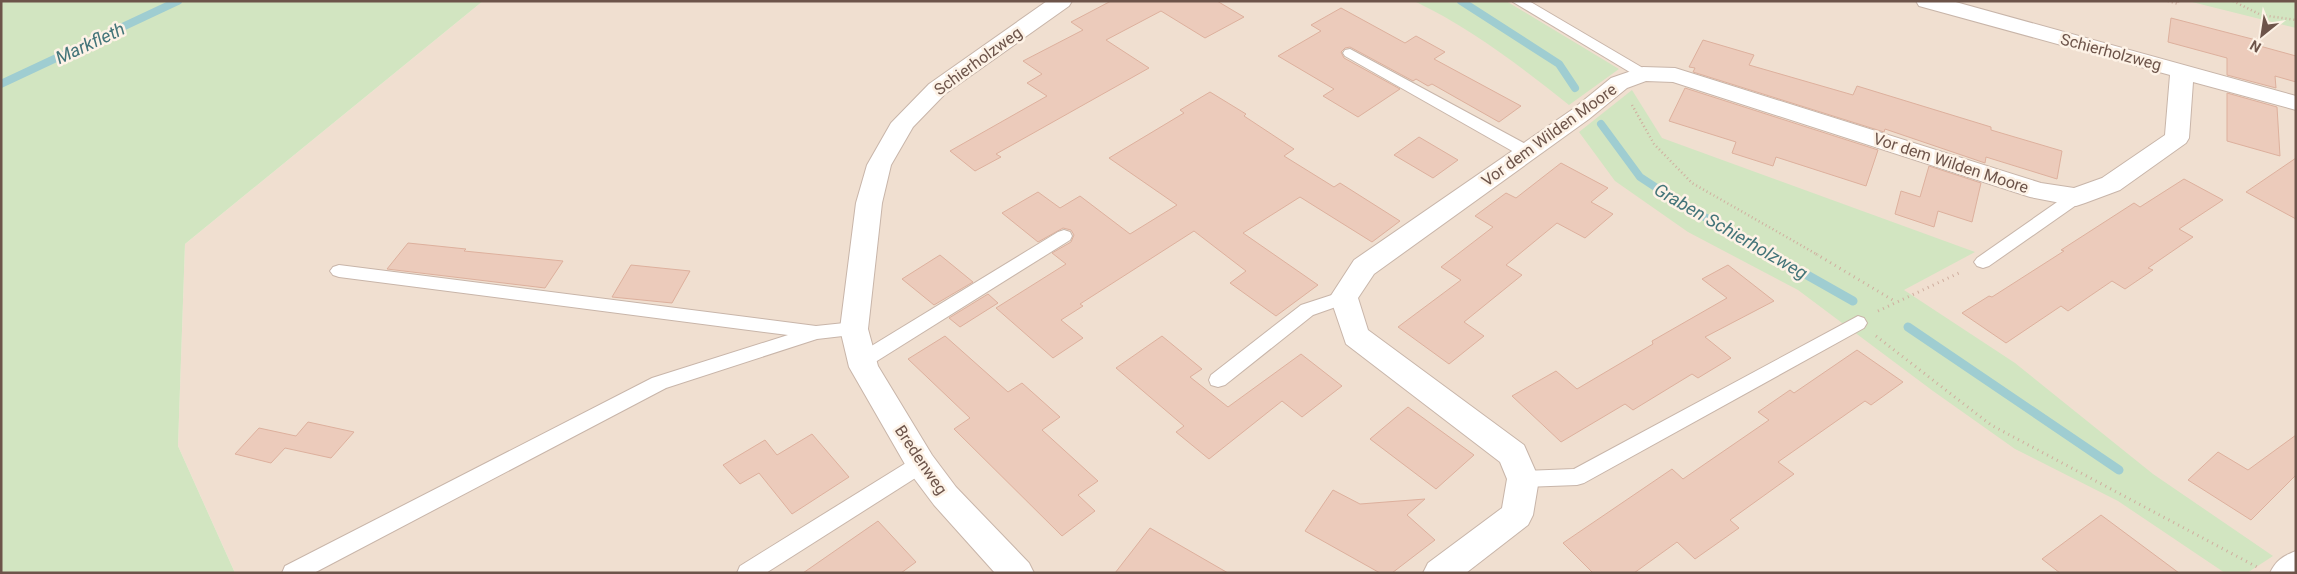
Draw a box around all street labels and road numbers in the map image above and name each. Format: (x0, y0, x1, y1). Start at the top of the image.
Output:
street label: Schierholzweg (930, 23, 1026, 99)
street label: Schierholzweg (2058, 29, 2164, 75)
street label: Vor dem Wilden Moore (1478, 80, 1620, 190)
street label: Vor dem Wilden Moore (1871, 129, 2031, 197)
street label: Bredenweg (891, 422, 951, 498)

